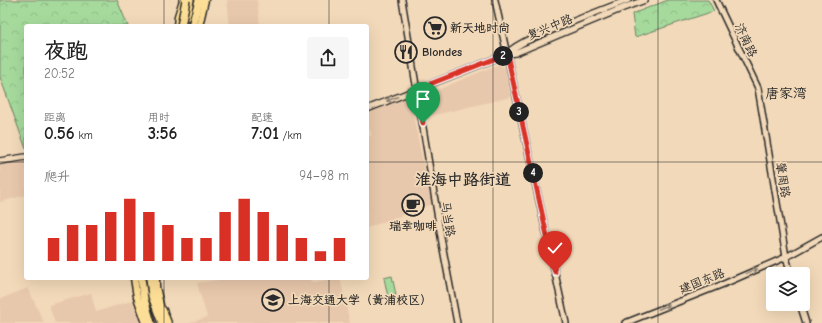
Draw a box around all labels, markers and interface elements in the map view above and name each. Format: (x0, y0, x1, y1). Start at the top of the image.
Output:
street label: 复兴中路 (525, 12, 575, 42)
supermarket icon: 新天地时尚 (422, 15, 448, 41)
place label: 新天地时尚 (450, 21, 510, 35)
street label: 济南路 (732, 21, 760, 59)
button: share (307, 37, 349, 79)
text: 夜跑 (44, 38, 88, 64)
restaurant icon: Blondes (393, 39, 419, 65)
place label: Blondes (422, 45, 462, 59)
pin: 2 (493, 46, 513, 66)
text: 2 (500, 49, 506, 62)
text: 20:52 (44, 66, 75, 81)
pin (406, 82, 440, 123)
district label: 唐家湾 (765, 85, 807, 102)
icon: arrive (412, 88, 434, 110)
one-way arrow (387, 96, 399, 104)
pin: 3 (509, 102, 529, 122)
text: 3 (516, 105, 522, 118)
text: 距离 (44, 111, 66, 124)
text: 用时 (148, 111, 170, 124)
text: 配速 (251, 111, 273, 124)
text: 0.56 (44, 124, 75, 143)
text: 3:56 (148, 124, 177, 143)
text: 7:01 (251, 124, 279, 143)
text: km (75, 129, 93, 142)
text: /km (279, 129, 302, 142)
street label: 肇周路 (773, 161, 793, 199)
pin: 4 (523, 163, 543, 183)
text: 4 (530, 166, 536, 179)
text: 94–98 m (299, 168, 349, 183)
text: 爬升 (44, 169, 70, 184)
district label: 淮海中路街道 (415, 171, 511, 189)
cafe icon: 瑞幸咖啡 (400, 192, 426, 218)
street label: 马当路 (438, 200, 458, 238)
place label: 瑞幸咖啡 (389, 219, 437, 233)
pin (538, 231, 572, 272)
icon: check (544, 237, 566, 259)
street label: 建国东路 (677, 266, 727, 296)
one-way arrow (746, 267, 758, 275)
map controls (766, 267, 810, 311)
button: layers (766, 267, 810, 311)
school or university icon: 上海交通大学（黄浦校区） (260, 287, 286, 313)
place label: 上海交通大学（黄浦校区） (288, 293, 432, 307)
one-way arrow (658, 303, 670, 311)

